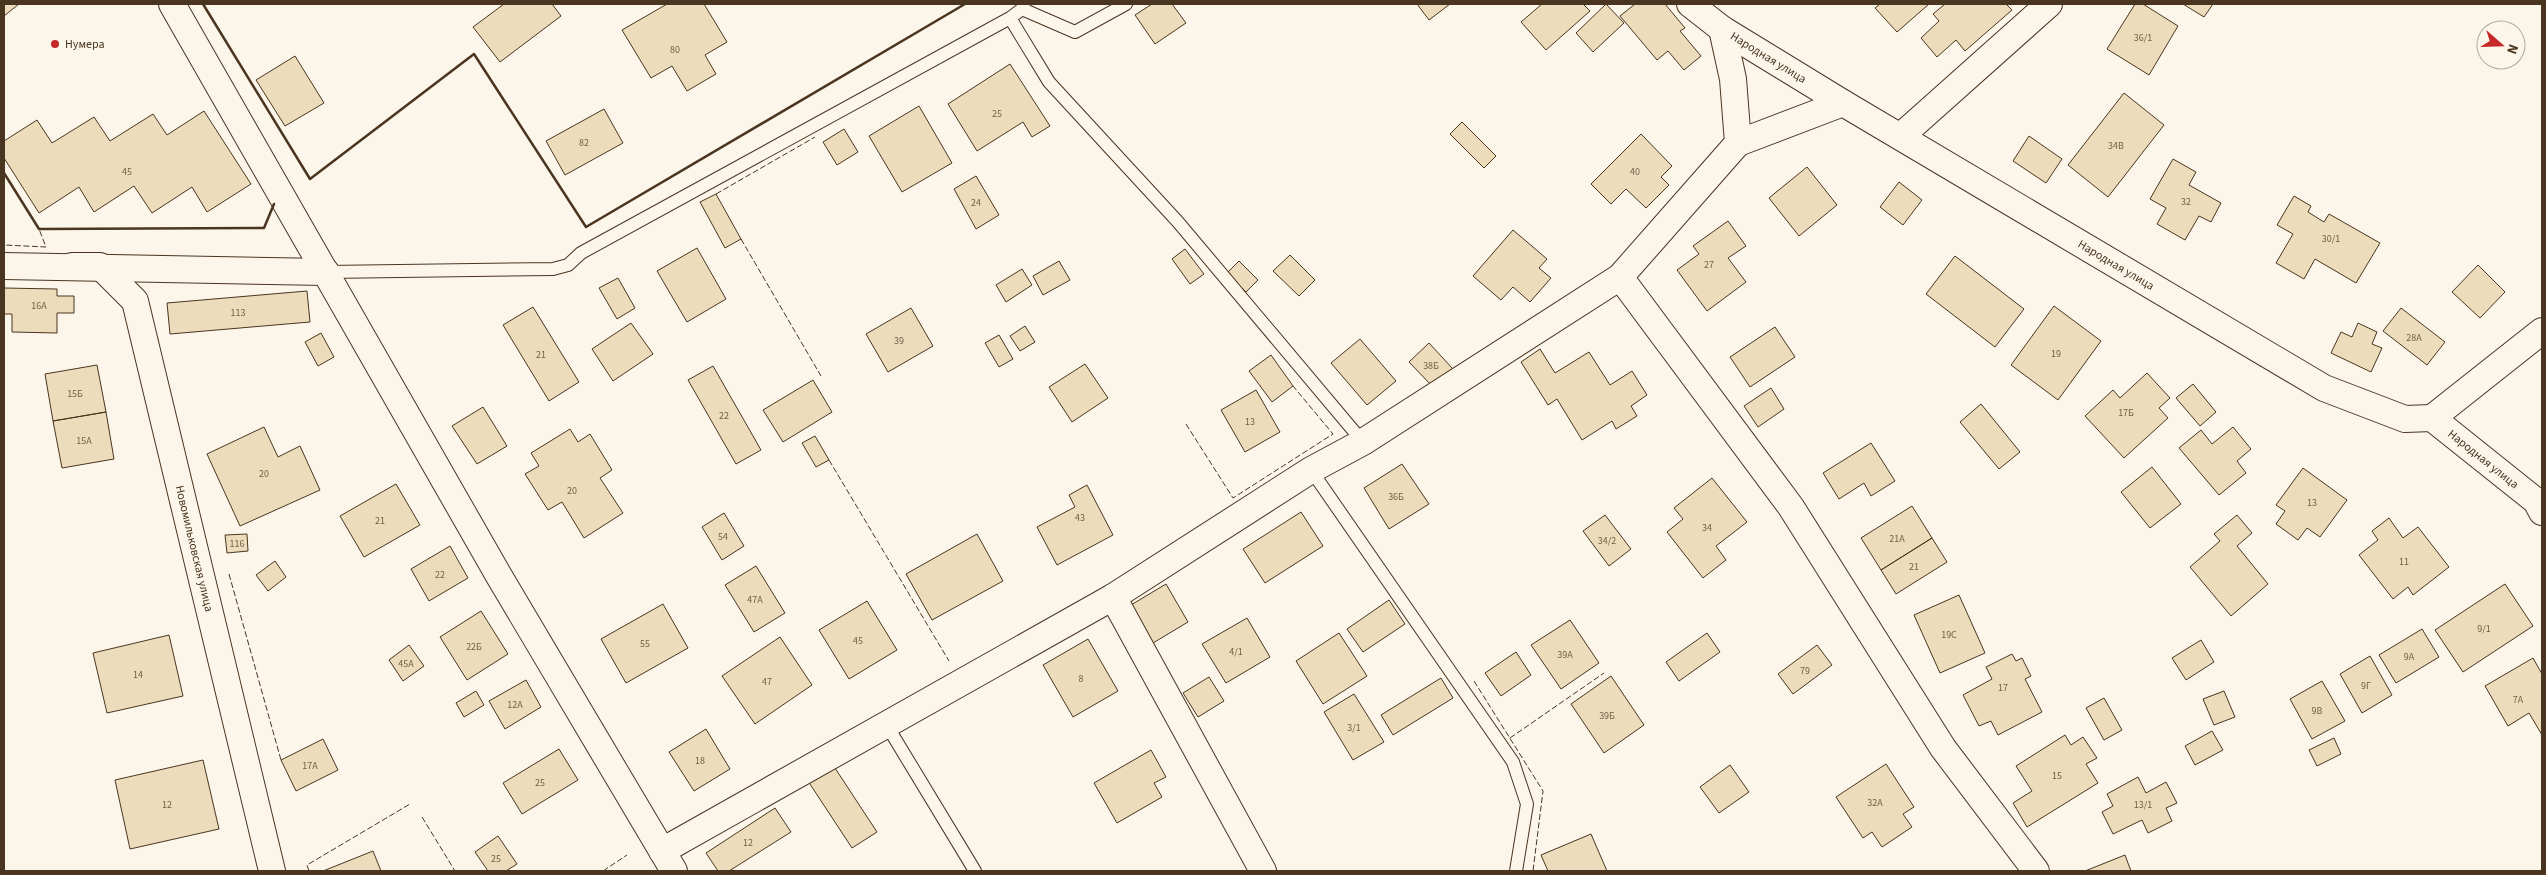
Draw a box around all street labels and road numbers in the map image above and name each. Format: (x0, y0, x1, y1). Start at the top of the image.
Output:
street label: Народная улица (1727, 28, 1809, 88)
street label: Народная улица (2074, 236, 2157, 295)
street label: Народная улица (2444, 426, 2522, 493)
street label: Новомильковская улица (171, 484, 217, 614)

